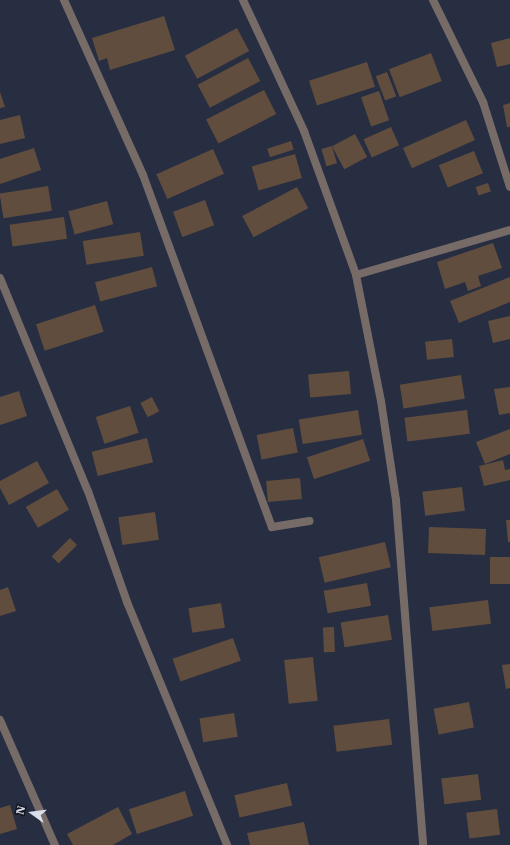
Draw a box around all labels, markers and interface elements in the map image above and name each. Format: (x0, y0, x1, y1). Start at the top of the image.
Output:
north arrow (12, 793, 52, 833)
text: N (13, 804, 28, 816)

